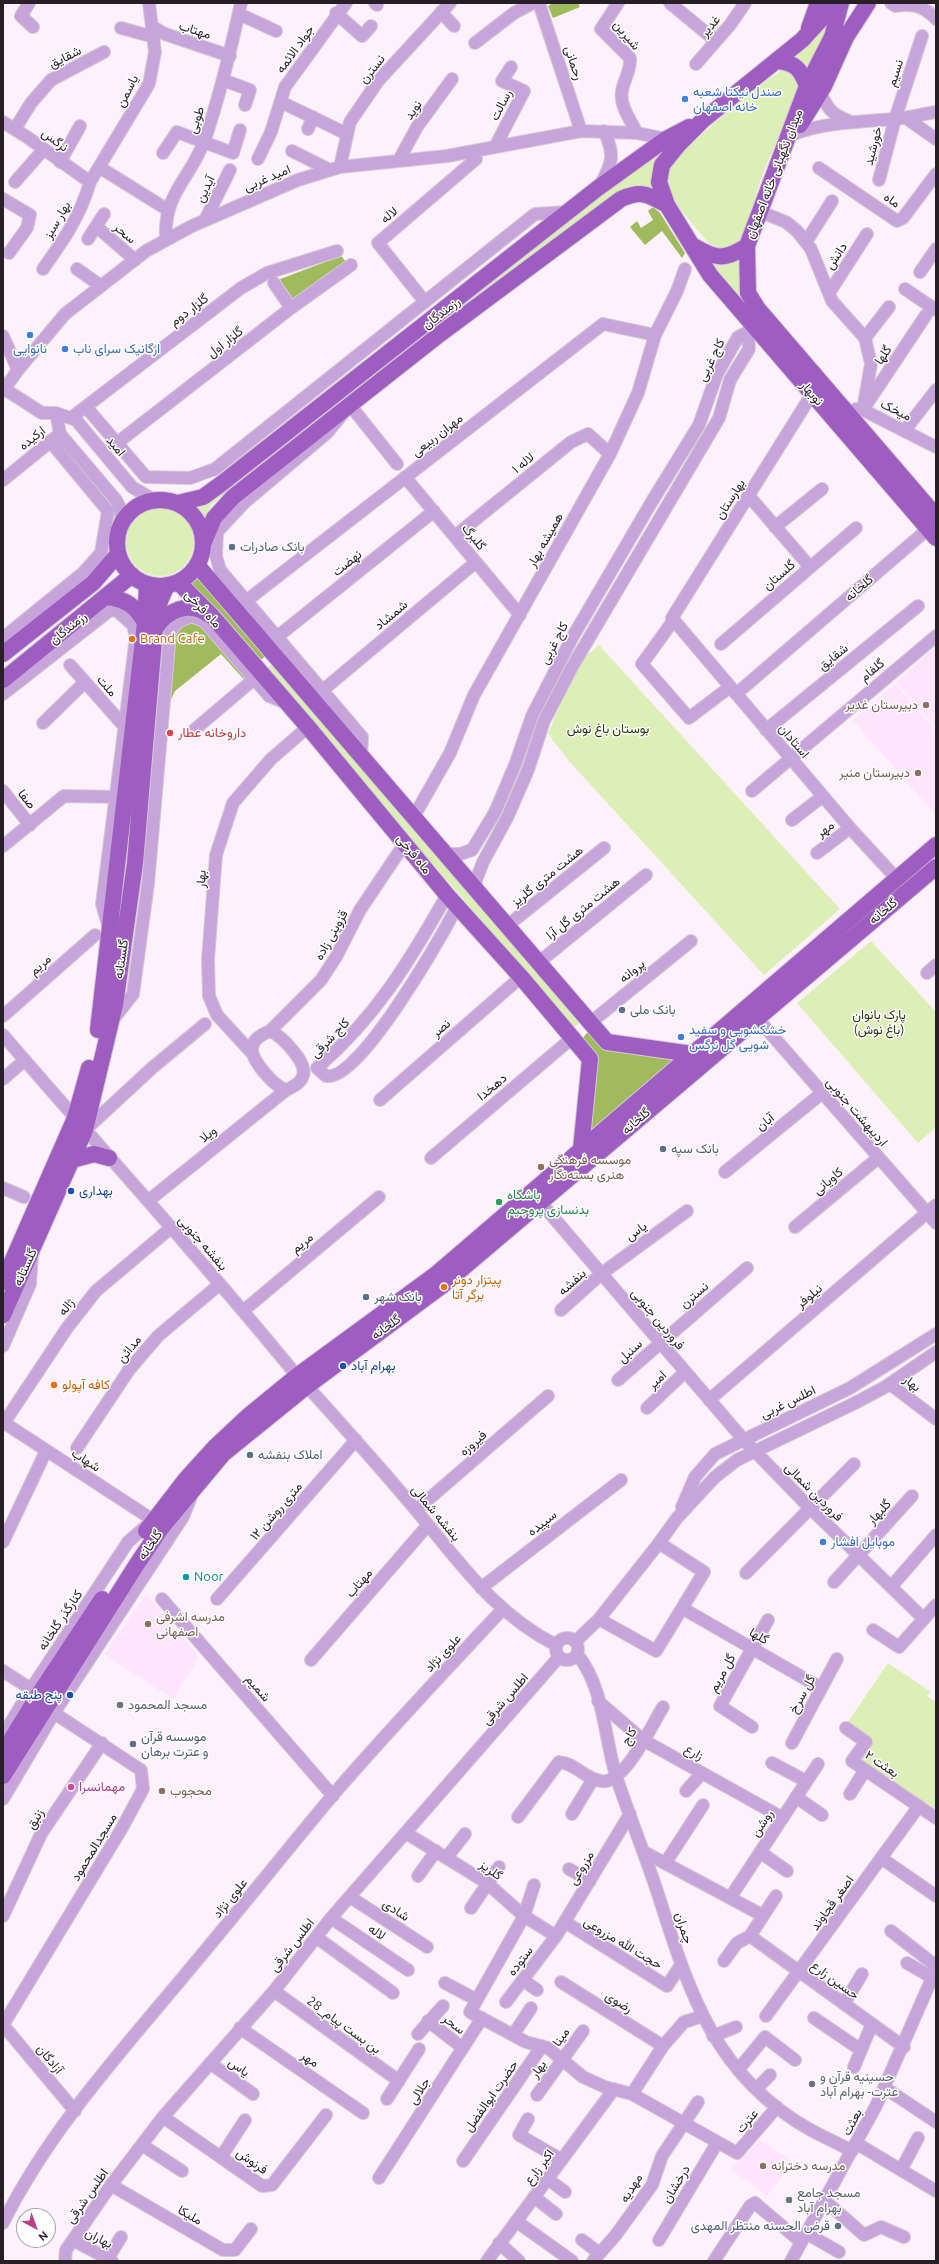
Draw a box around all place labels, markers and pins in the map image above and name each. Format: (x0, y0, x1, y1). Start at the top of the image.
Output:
place label: صندل نیکتا شعبه خانه اصفهان (693, 84, 782, 115)
marker: صندل نیکتا شعبه خانه اصفهان (680, 94, 690, 104)
marker: نانوایی (25, 330, 35, 340)
place label: نانوایی (13, 341, 47, 357)
place label: ارگانیک سرای ناب (73, 341, 160, 357)
marker: ارگانیک سرای ناب (60, 344, 70, 354)
place label: بانک صادرات (240, 539, 305, 555)
marker: بانک صادرات (227, 542, 237, 552)
place label: Brand Cafe (140, 631, 205, 647)
marker: Brand Cafe (127, 634, 137, 644)
place label: دبیرستان غدیر (845, 697, 918, 713)
marker: دبیرستان غدیر (921, 700, 931, 710)
place label: داروخانه عطار (178, 725, 246, 741)
marker: داروخانه عطار (165, 728, 175, 738)
place label: دبیرستان منیر (839, 765, 910, 781)
marker: دبیرستان منیر (913, 768, 923, 778)
place label: بانک ملی (630, 1002, 676, 1018)
marker: بانک ملی (617, 1005, 627, 1015)
place label: خشکشویی و سفید شویی گل نرگس (689, 1022, 786, 1053)
marker: خشکشویی و سفید شویی گل نرگس (676, 1032, 686, 1042)
place label: بانک سپه (671, 1141, 719, 1157)
marker: بانک سپه (658, 1144, 668, 1154)
place label: موسسه فرهنگی هنری بسته‌نگار (549, 1152, 631, 1183)
marker: موسسه فرهنگی هنری بسته‌نگار (536, 1162, 546, 1172)
place label: بهداری (79, 1183, 113, 1199)
marker: بهداری (66, 1186, 76, 1196)
place label: باشگاه بدنسازی پروجیم (507, 1187, 589, 1218)
marker: باشگاه بدنسازی پروجیم (494, 1197, 504, 1207)
place label: پیتزار دونر برگر آتا (452, 1272, 501, 1303)
marker: پیتزار دونر برگر آتا (439, 1282, 449, 1292)
place label: بانک شهر (374, 1289, 422, 1305)
marker: بانک شهر (361, 1292, 371, 1302)
place label: بهرام آباد (351, 1358, 396, 1374)
marker: بهرام آباد (338, 1361, 348, 1371)
place label: کافه آپولو (62, 1377, 110, 1393)
marker: کافه آپولو (49, 1380, 59, 1390)
place label: املاک بنفشه (258, 1447, 323, 1463)
marker: املاک بنفشه (245, 1450, 255, 1460)
place label: موبایل افشار (831, 1534, 895, 1550)
marker: موبایل افشار (818, 1537, 828, 1547)
place label: Noor (194, 1569, 223, 1585)
marker: Noor (181, 1572, 191, 1582)
place label: مدرسه اشرفی اصفهانی (156, 1609, 225, 1640)
marker: مدرسه اشرفی اصفهانی (143, 1619, 153, 1629)
place label: پنج طبقه (15, 1687, 62, 1703)
marker: پنج طبقه (65, 1690, 75, 1700)
place label: مسجد المحمود (128, 1697, 207, 1713)
marker: مسجد المحمود (115, 1700, 125, 1710)
place label: موسسه قرآن و عترت برهان (141, 1729, 209, 1760)
marker: موسسه قرآن و عترت برهان (128, 1739, 138, 1749)
place label: مهمانسرا (79, 1779, 125, 1795)
marker: مهمانسرا (66, 1782, 76, 1792)
place label: محجوب (170, 1783, 212, 1799)
marker: محجوب (157, 1786, 167, 1796)
place label: حسینیه قرآن و عترت- بهرام آباد (820, 2069, 898, 2100)
marker: حسینیه قرآن و عترت- بهرام آباد (807, 2079, 817, 2089)
place label: مدرسه دخترانه (771, 2158, 845, 2174)
marker: مدرسه دخترانه (758, 2161, 768, 2171)
place label: مسجد جامع بهرام آباد (797, 2185, 861, 2216)
marker: مسجد جامع بهرام آباد (784, 2195, 794, 2205)
place label: قرض الحسنه منتظر المهدی (691, 2218, 830, 2234)
marker: قرض الحسنه منتظر المهدی (833, 2221, 843, 2231)

